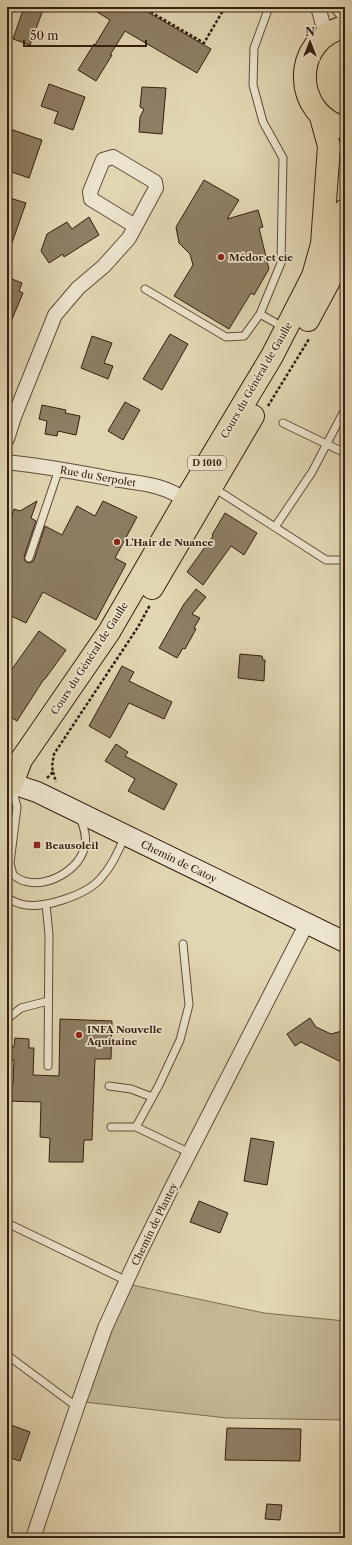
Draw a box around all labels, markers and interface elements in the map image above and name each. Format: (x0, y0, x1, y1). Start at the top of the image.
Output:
scale bar (24, 22, 146, 48)
north arrow (290, 22, 330, 62)
text: N (305, 25, 315, 39)
text: 50 m (30, 28, 59, 43)
place label: Médor et cie (229, 251, 293, 264)
marker: Médor et cie (216, 252, 226, 262)
street label: Cours du Général de Gaulle (218, 319, 295, 441)
road number: D 1010 (188, 456, 226, 470)
street label: Rue du Serpolet (59, 463, 137, 490)
place label: L'Hair de Nuance (125, 536, 213, 549)
marker: L'Hair de Nuance (112, 537, 122, 547)
street label: Cours du Général de Gaulle (48, 599, 131, 717)
street label: Chemin de Catoy (139, 837, 219, 886)
place label: Beausoleil (45, 839, 99, 852)
marker: Beausoleil (32, 840, 42, 850)
place label: INFA Nouvelle Aquitaine (86, 1023, 162, 1048)
marker: INFA Nouvelle Aquitaine (74, 1030, 84, 1040)
street label: Chemin de Plantey (129, 1180, 180, 1268)

